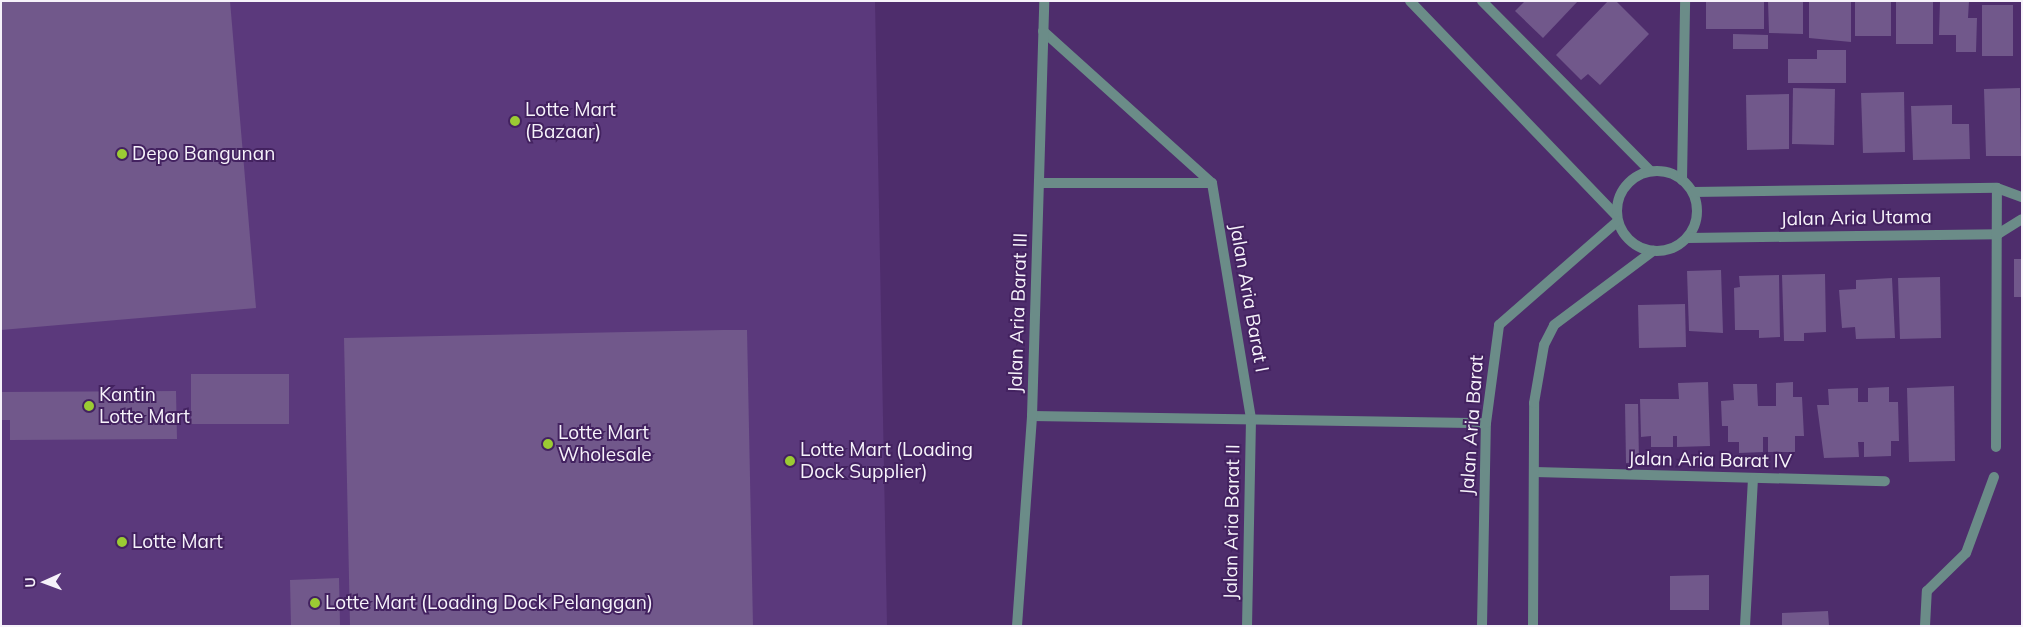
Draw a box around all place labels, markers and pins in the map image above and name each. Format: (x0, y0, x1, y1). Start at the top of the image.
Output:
place label: Lotte Mart (Bazaar) (525, 99, 616, 143)
marker: Lotte Mart (Bazaar) (509, 115, 521, 127)
place label: Depo Bangunan (132, 143, 275, 165)
marker: Depo Bangunan (116, 148, 128, 160)
place label: Kantin Lotte Mart (99, 384, 190, 428)
marker: Kantin Lotte Mart (83, 400, 95, 412)
place label: Lotte Mart Wholesale (558, 422, 652, 466)
marker: Lotte Mart Wholesale (542, 438, 554, 450)
place label: Lotte Mart (Loading Dock Supplier) (800, 439, 973, 483)
marker: Lotte Mart (Loading Dock Supplier) (784, 455, 796, 467)
place label: Lotte Mart (132, 531, 223, 553)
marker: Lotte Mart (116, 536, 128, 548)
place label: Lotte Mart (Loading Dock Pelanggan) (325, 592, 653, 614)
marker: Lotte Mart (Loading Dock Pelanggan) (309, 597, 321, 609)

